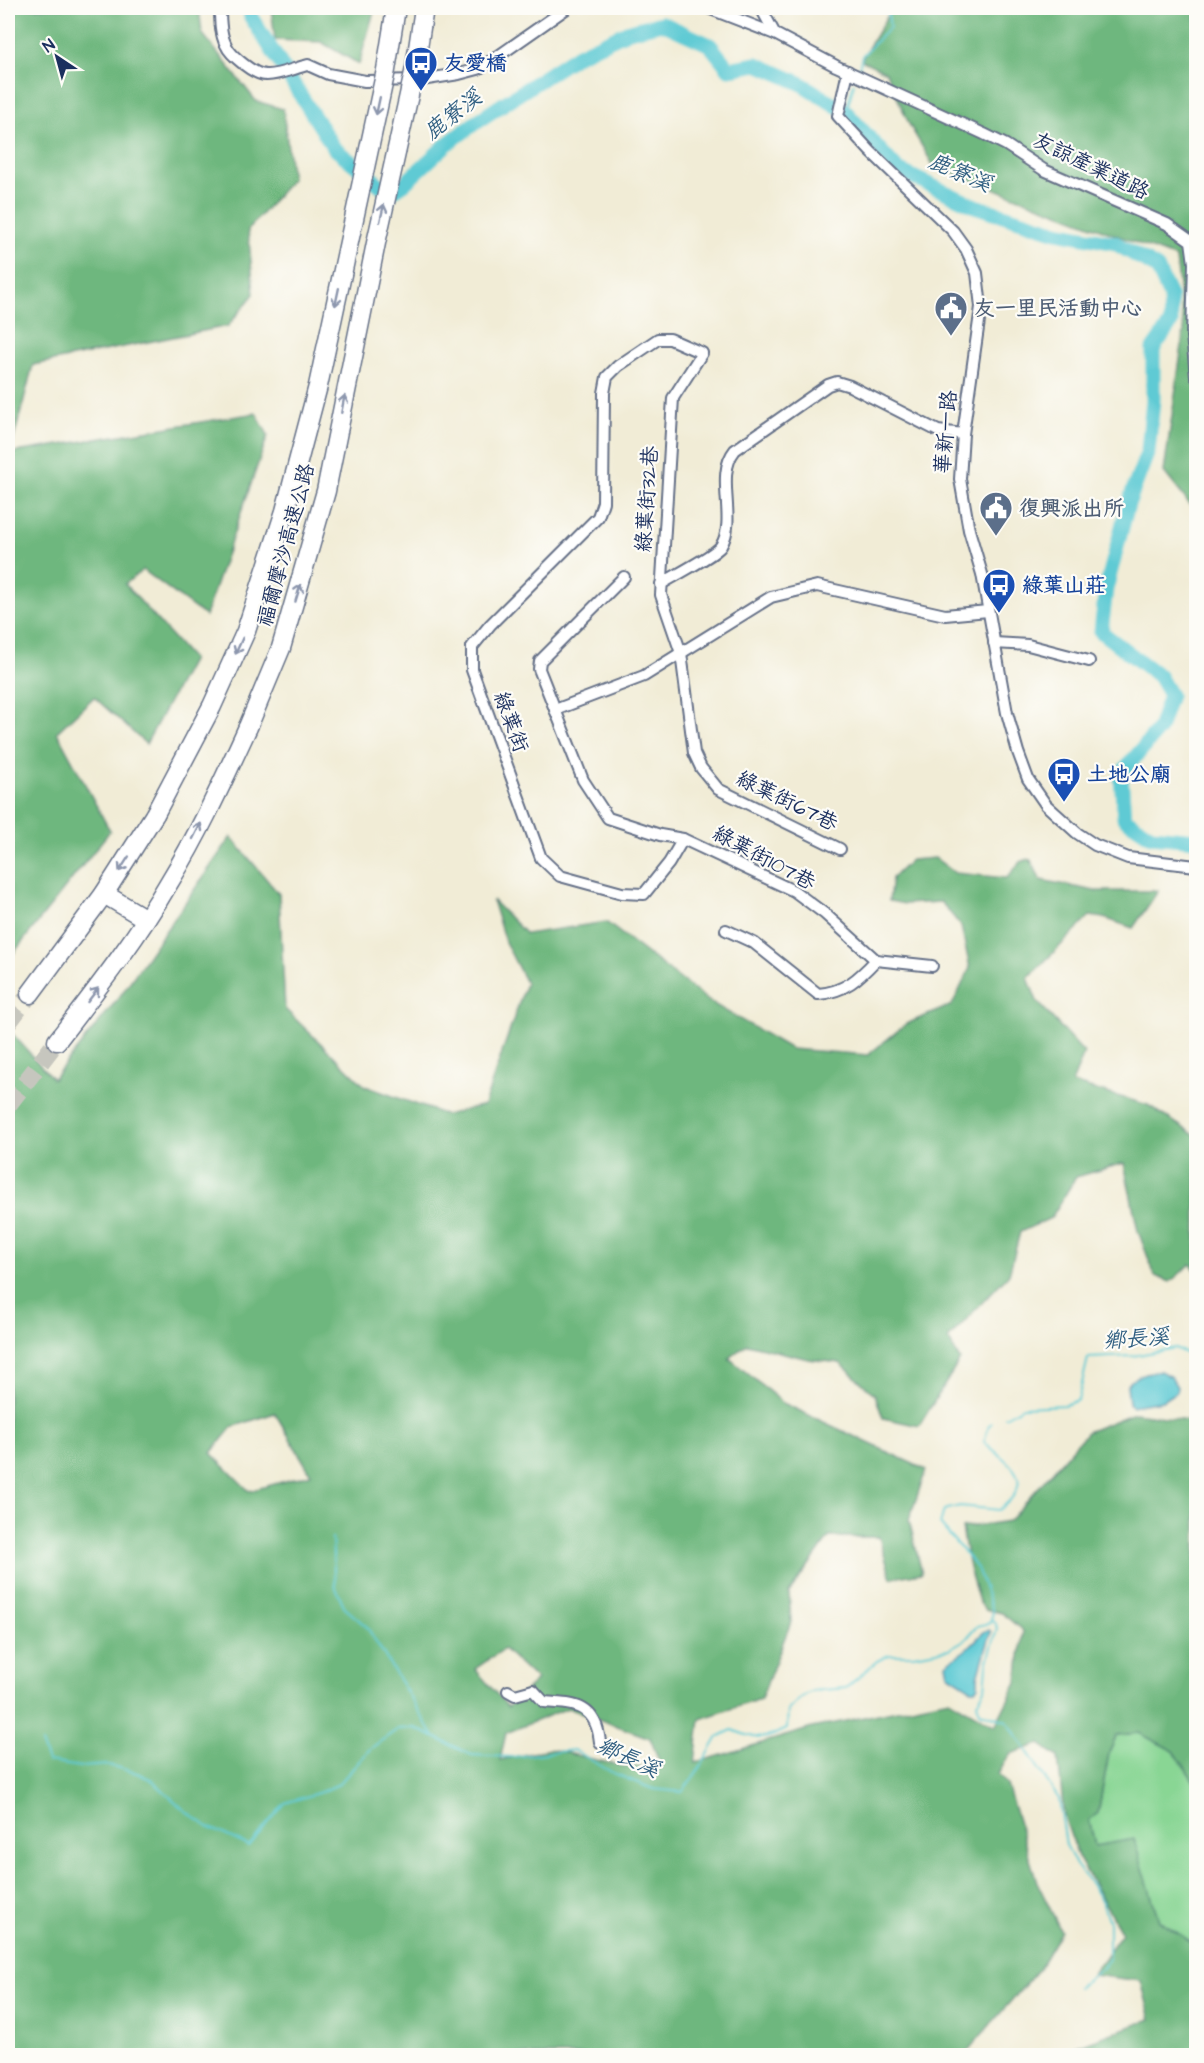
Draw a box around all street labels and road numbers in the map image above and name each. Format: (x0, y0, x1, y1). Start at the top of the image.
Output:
street label: 友諒產業道路 (1028, 125, 1154, 207)
street label: 華新一路 (928, 389, 964, 475)
street label: 綠葉街32巷 (629, 445, 665, 553)
street label: 福爾摩沙高速公路 (250, 460, 322, 630)
street label: 綠葉街 (487, 687, 535, 757)
street label: 綠葉街67巷 (731, 764, 843, 838)
street label: 綠葉街107巷 (707, 819, 821, 897)

